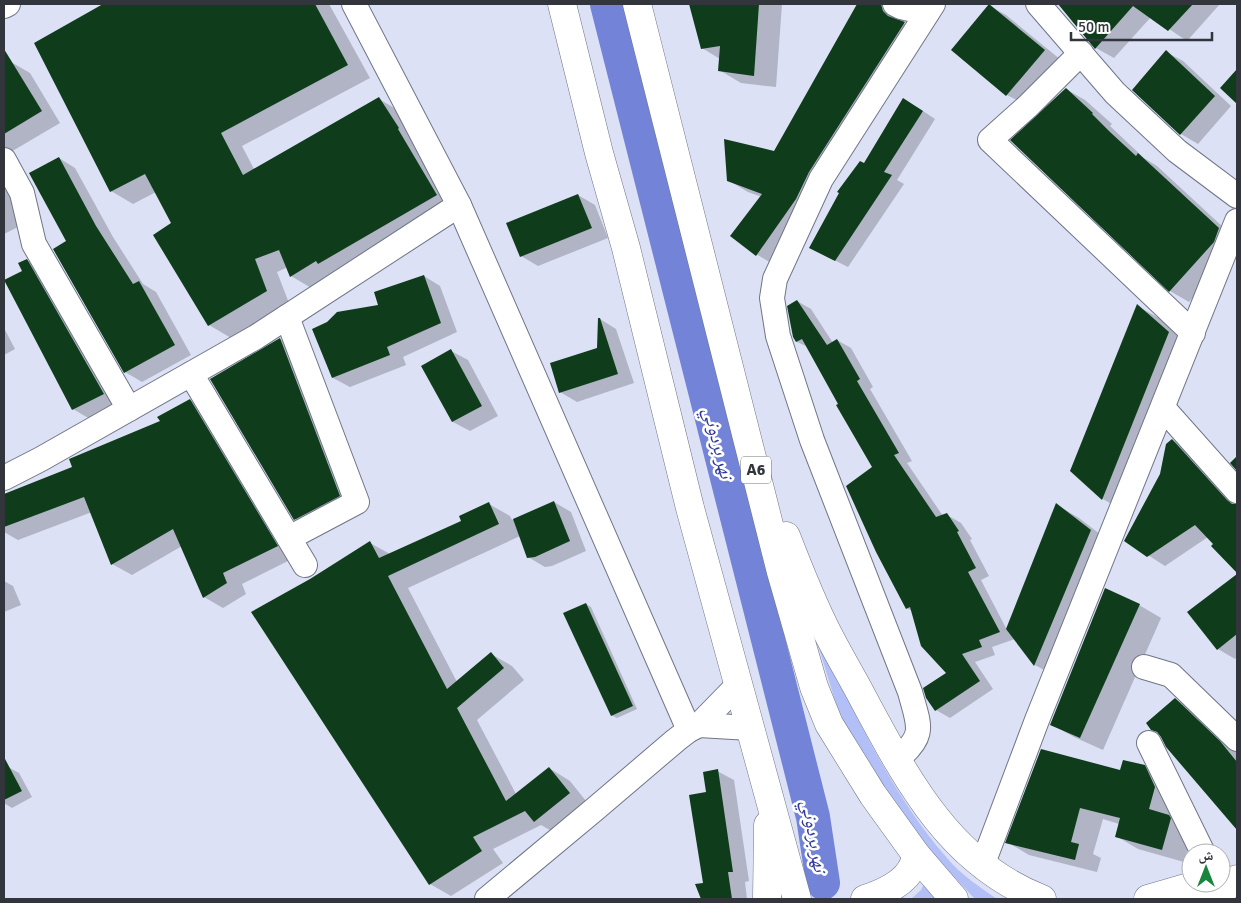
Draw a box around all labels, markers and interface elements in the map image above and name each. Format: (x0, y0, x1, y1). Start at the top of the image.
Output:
scale bar (1071, 10, 1212, 42)
text: 50 m (1078, 18, 1109, 36)
water label: نهر بردوني (695, 405, 739, 485)
road number: A6 (741, 456, 771, 484)
water label: نهر بردوني (793, 798, 833, 877)
north arrow (1181, 843, 1231, 893)
text: ش (1199, 847, 1214, 864)

